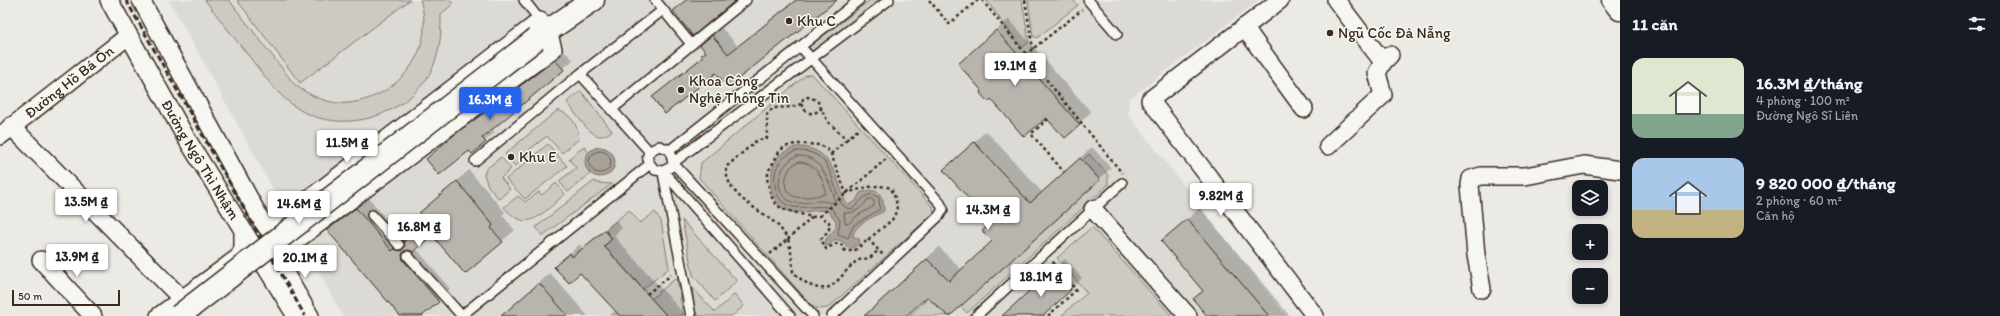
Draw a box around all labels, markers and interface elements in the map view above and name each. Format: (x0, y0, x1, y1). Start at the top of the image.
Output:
place label: Khu C (797, 12, 836, 30)
icon: filters (1966, 13, 1988, 35)
text: 11 căn (1632, 14, 1678, 34)
marker: Khu C (784, 16, 794, 26)
place label: Ngũ Cốc Đà Nẵng (1338, 24, 1451, 42)
marker: Ngũ Cốc Đà Nẵng (1325, 28, 1335, 38)
street label: Đường Hồ Bá Ôn (21, 41, 118, 122)
pin: 19.1M ₫ (978, 53, 1052, 87)
text: 19.1M ₫ (994, 58, 1036, 73)
place label: Khoa Công Nghệ Thông Tin (689, 72, 790, 107)
text: 16.3M ₫/tháng (1756, 73, 1863, 93)
icon: home (1664, 74, 1712, 122)
marker: Khoa Công Nghệ Thông Tin (676, 85, 686, 95)
pin: 16.3M ₫ (453, 87, 527, 121)
text: 16.3M ₫ (468, 92, 512, 107)
text: 4 phòng · 100 m² (1756, 93, 1850, 108)
street label: Đường Ngô Thì Nhậm (157, 96, 244, 223)
text: Đường Ngô Sĩ Liên (1756, 108, 1858, 123)
pin: 11.5M ₫ (310, 130, 384, 164)
text: 11.5M ₫ (326, 135, 368, 150)
place label: Khu E (519, 148, 557, 166)
marker: Khu E (506, 152, 516, 162)
text: 9 820 000 ₫/tháng (1756, 173, 1896, 193)
icon: home (1664, 174, 1712, 222)
map controls (1572, 180, 1608, 304)
button: layers (1572, 180, 1608, 216)
pin: 9.82M ₫ (1184, 183, 1258, 217)
text: 9.82M ₫ (1199, 188, 1243, 203)
pin: 13.5M ₫ (49, 189, 123, 223)
pin: 14.6M ₫ (262, 191, 336, 225)
text: 2 phòng · 60 m² (1756, 193, 1842, 208)
text: 13.5M ₫ (64, 194, 108, 209)
text: 14.6M ₫ (277, 196, 321, 211)
pin: 14.3M ₫ (951, 197, 1025, 231)
text: 14.3M ₫ (966, 202, 1010, 217)
text: Căn hộ (1756, 208, 1795, 223)
pin: 16.8M ₫ (382, 214, 456, 248)
text: 16.8M ₫ (397, 219, 441, 234)
button: + (1572, 224, 1608, 260)
pin: 13.9M ₫ (40, 244, 114, 278)
pin: 20.1M ₫ (268, 245, 342, 279)
text: 13.9M ₫ (55, 249, 99, 264)
text: 20.1M ₫ (283, 250, 327, 265)
pin: 18.1M ₫ (1004, 264, 1078, 298)
button: − (1572, 268, 1608, 304)
text: 18.1M ₫ (1020, 269, 1062, 284)
scale bar (12, 288, 120, 307)
text: 50 m (18, 290, 42, 303)

